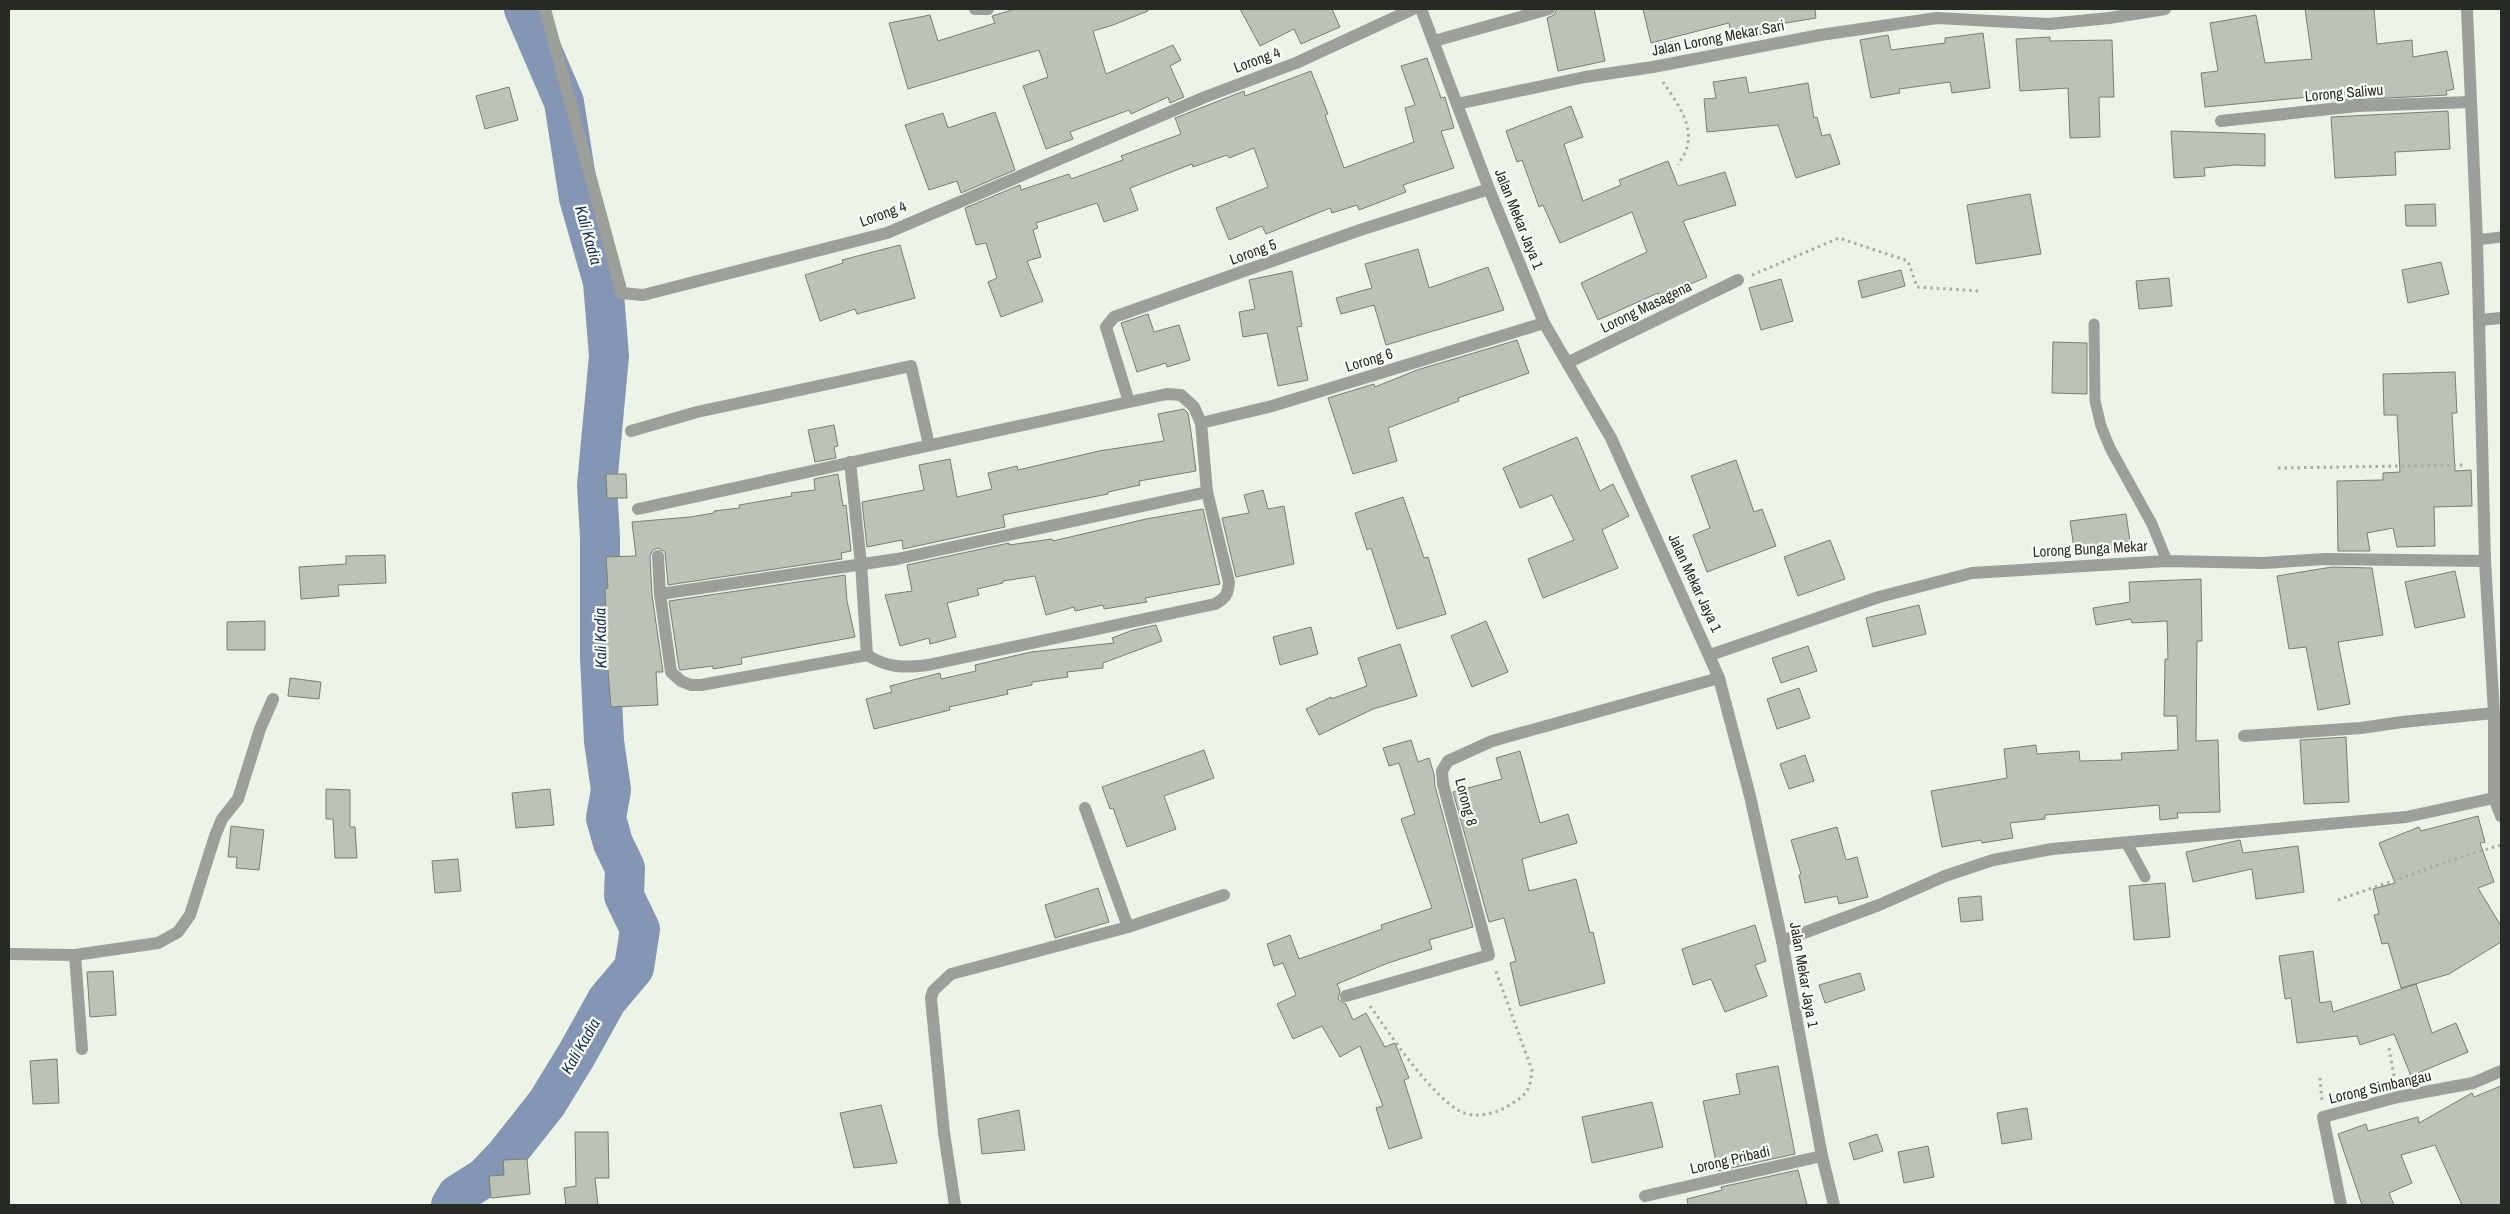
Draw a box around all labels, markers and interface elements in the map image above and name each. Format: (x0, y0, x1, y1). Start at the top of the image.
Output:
street label: Jalan Lorong Mekar Sari (1650, 14, 1786, 61)
street label: Lorong 4 (1230, 41, 1283, 78)
street label: Lorong Saliwu (2304, 79, 2384, 106)
street label: Jalan Mekar Jaya 1 (1490, 165, 1549, 272)
street label: Lorong 4 (856, 195, 909, 232)
water label: Kali Kadia (570, 203, 608, 267)
street label: Lorong 5 (1226, 233, 1279, 270)
street label: Lorong Masagena (1597, 275, 1695, 338)
street label: Lorong 6 (1343, 342, 1395, 377)
street label: Jalan Mekar Jaya 1 (1663, 530, 1728, 636)
street label: Lorong Bunga Mekar (2032, 535, 2148, 562)
water label: Kali Kadia (588, 608, 612, 668)
street label: Lorong 8 (1450, 776, 1483, 828)
street label: Jalan Mekar Jaya 1 (1785, 921, 1824, 1029)
water label: Kali Kadia (555, 1014, 605, 1078)
street label: Lorong Simbangau (2327, 1065, 2433, 1109)
street label: Lorong Pribadi (1688, 1140, 1772, 1179)

